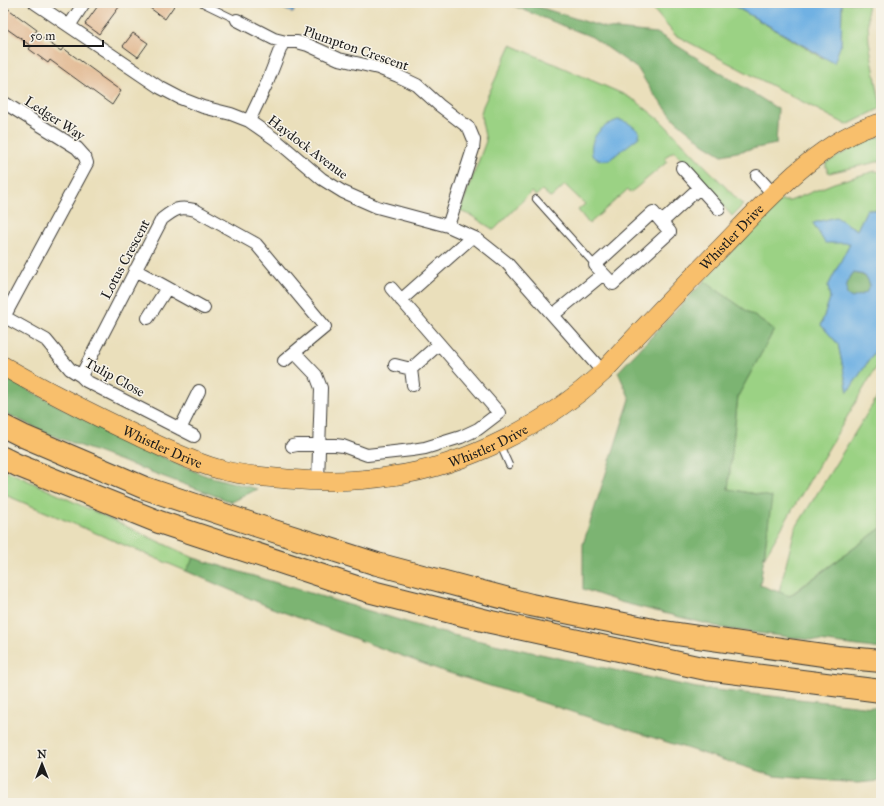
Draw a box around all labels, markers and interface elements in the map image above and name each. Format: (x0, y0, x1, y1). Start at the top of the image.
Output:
scale bar (24, 22, 103, 48)
street label: Plumpton Crescent (301, 22, 411, 75)
text: 50 m (30, 29, 55, 43)
street label: Ledger Way (21, 93, 89, 145)
street label: Haydock Avenue (264, 112, 351, 183)
street label: Whistler Drive (696, 200, 768, 274)
street label: Lotus Crescent (97, 216, 154, 302)
street label: Tulip Close (82, 354, 148, 401)
street label: Whistler Drive (446, 421, 531, 471)
street label: Whistler Drive (120, 422, 205, 472)
north arrow (22, 744, 62, 784)
text: N (37, 748, 47, 761)

